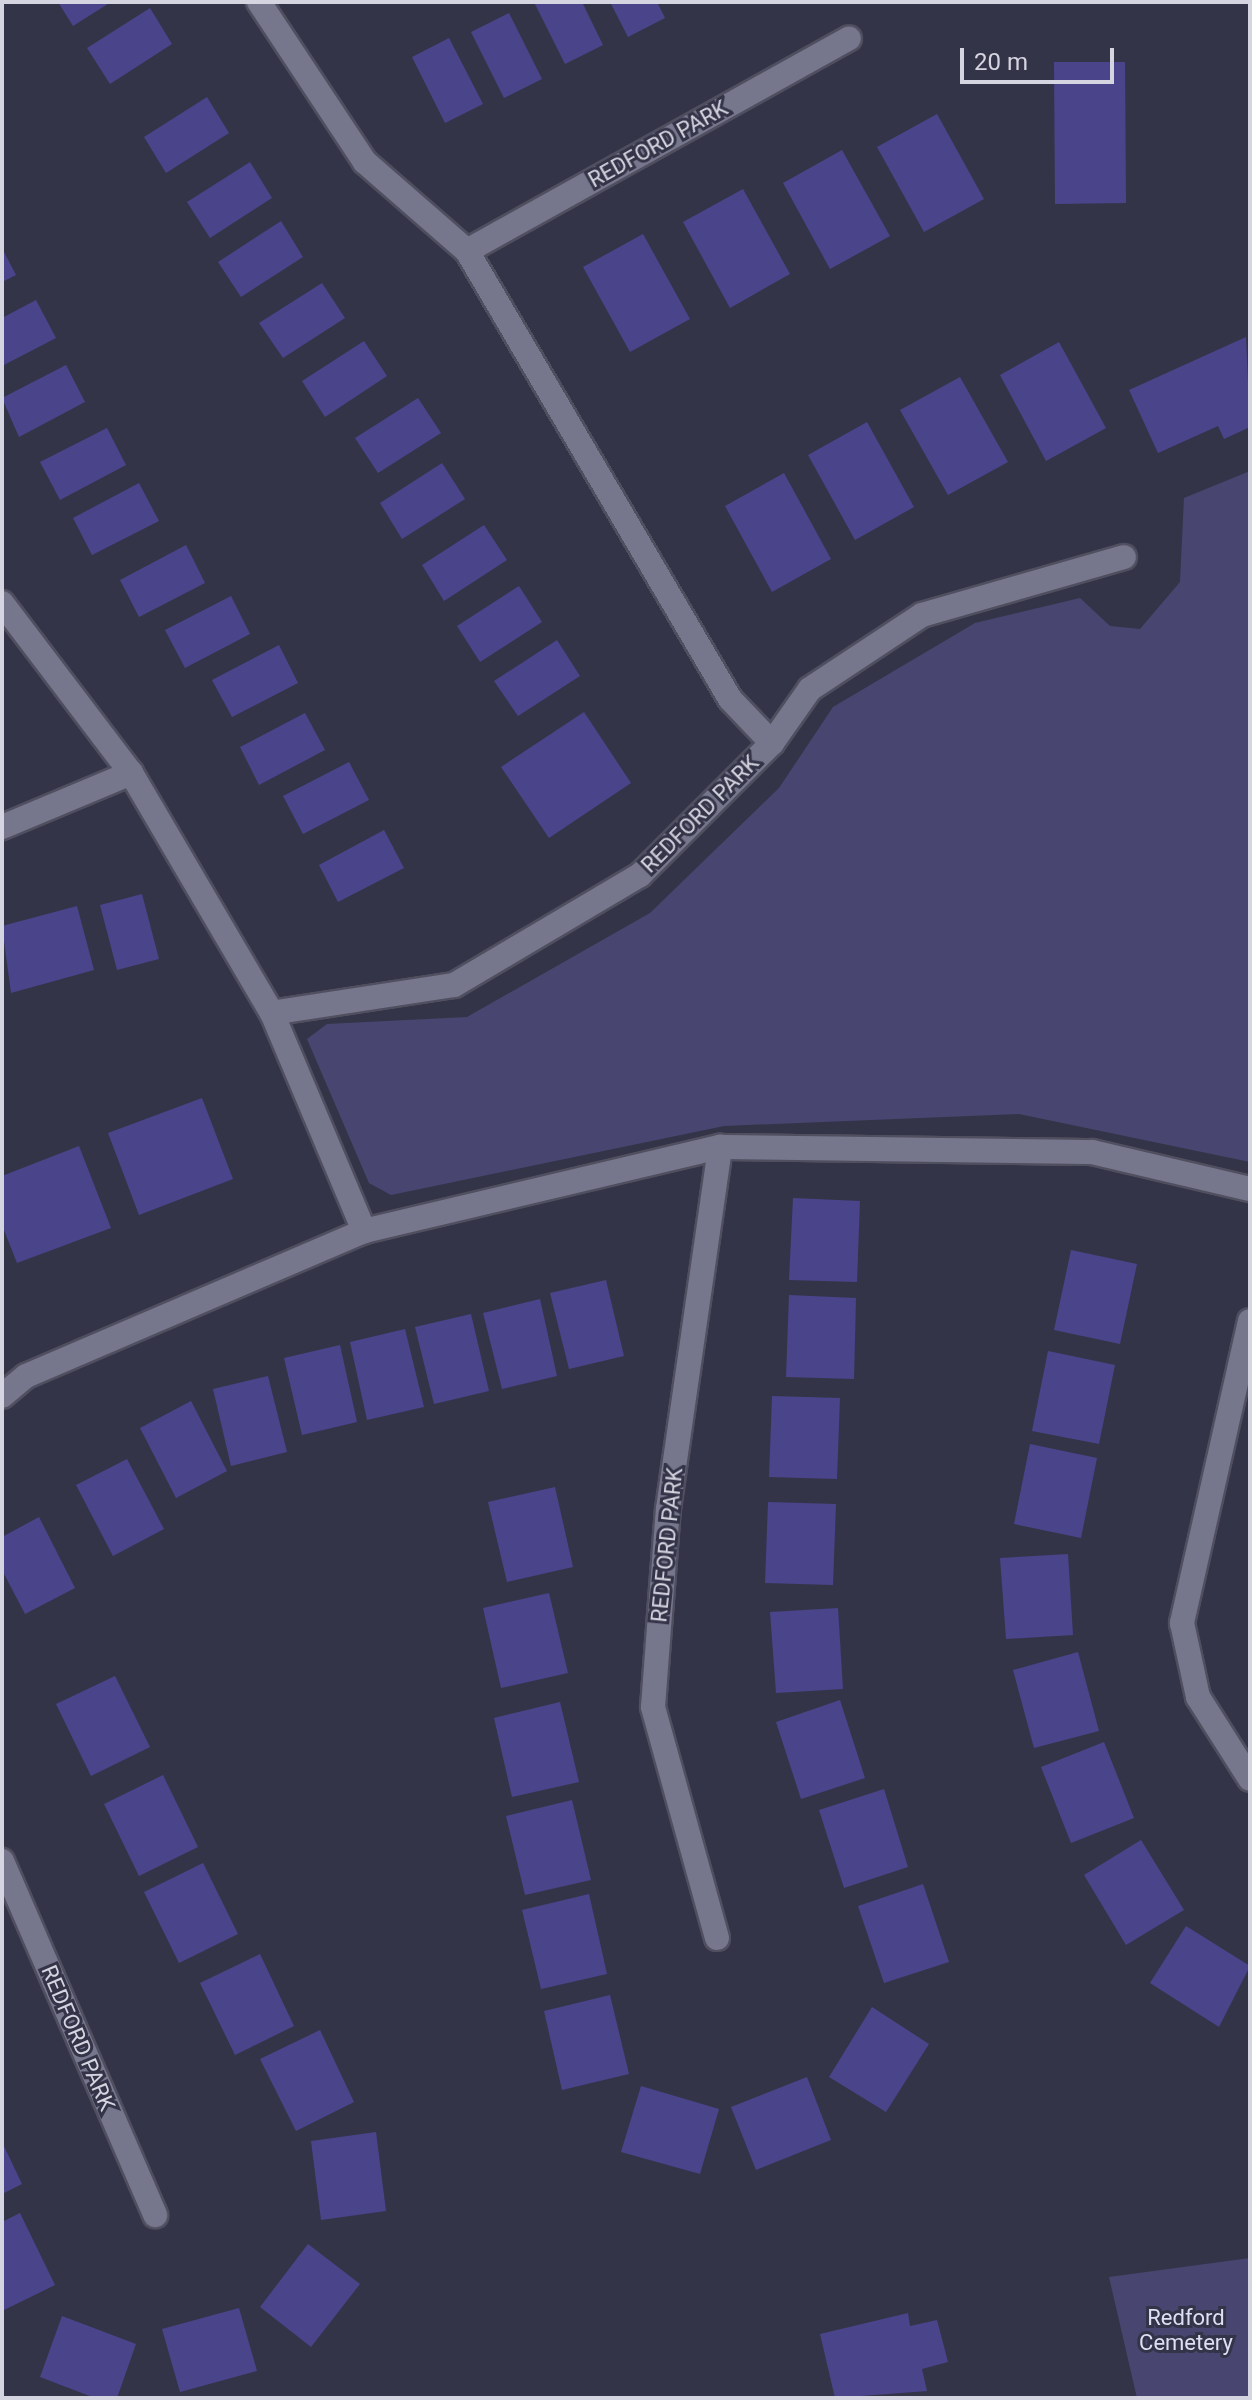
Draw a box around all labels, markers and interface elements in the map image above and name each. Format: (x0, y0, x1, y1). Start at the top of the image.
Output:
scale bar (964, 32, 1118, 82)
text: 20 m (974, 48, 1028, 76)
street label: REDFORD PARK (584, 95, 732, 193)
street label: REDFORD PARK (636, 750, 764, 878)
street label: REDFORD PARK (646, 1466, 688, 1624)
street label: REDFORD PARK (35, 1961, 121, 2115)
park label: Redford Cemetery (1139, 2304, 1233, 2356)

